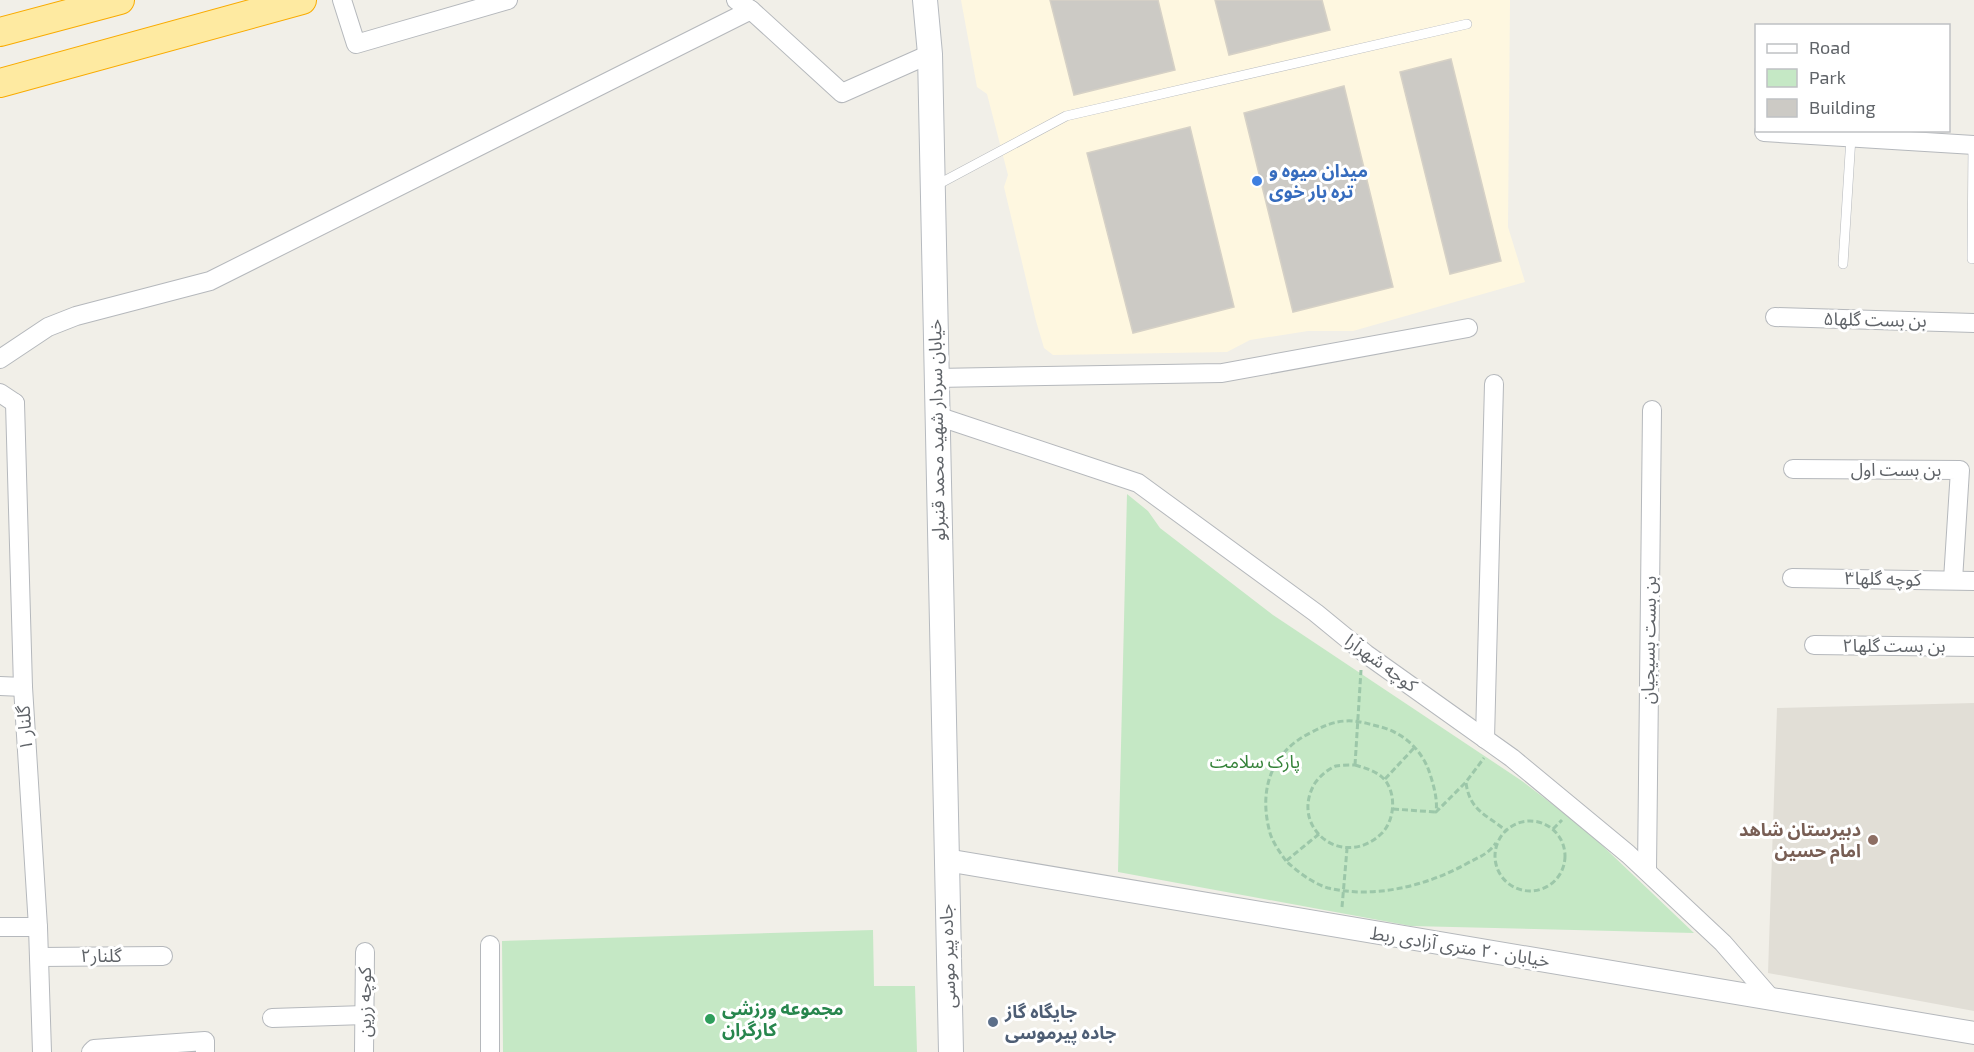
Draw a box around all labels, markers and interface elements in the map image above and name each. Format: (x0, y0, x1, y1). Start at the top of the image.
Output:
legend (1755, 24, 1950, 132)
text: Road (1809, 36, 1850, 58)
text: Park (1809, 66, 1846, 88)
text: Building (1809, 96, 1876, 118)
place label: میدان میوه و تره بار خوی (1269, 159, 1368, 203)
marker: میدان میوه و تره بار خوی (1250, 174, 1264, 188)
street label: بن بست گلها۵ (1823, 307, 1927, 332)
street label: خیابان سردار شهید محمد قنبرلو (923, 319, 950, 541)
street label: بن بست اول (1851, 458, 1941, 481)
street label: کوچه گلها۳ (1844, 566, 1922, 591)
street label: بن بست بسیجیان (1636, 576, 1661, 704)
street label: کوچه شهرآرا (1341, 629, 1422, 697)
street label: بن بست گلها۲ (1842, 634, 1946, 657)
street label: ۱ گلنار (11, 704, 38, 751)
park label: پارک سلامت (1210, 750, 1300, 773)
place label: دبیرستان شاهد امام حسین (1739, 818, 1861, 864)
marker: دبیرستان شاهد امام حسین (1866, 833, 1880, 847)
street label: جاده پیر موسی (934, 904, 961, 1009)
street label: خیابان ۲۰ متری آزادی ربط (1369, 921, 1551, 972)
street label: گلنار۲ (80, 944, 122, 967)
street label: کوچه زرین (353, 966, 376, 1037)
place label: مجموعه ورزشی کارگران (722, 997, 843, 1041)
place label: جایگاه گاز جاده پیرموسی (1004, 1000, 1116, 1045)
marker: مجموعه ورزشی کارگران (703, 1012, 717, 1026)
marker: جایگاه گاز جاده پیرموسی (986, 1015, 1000, 1029)

